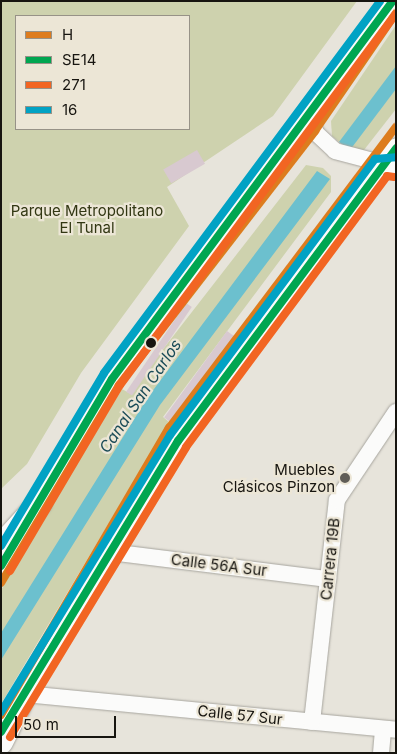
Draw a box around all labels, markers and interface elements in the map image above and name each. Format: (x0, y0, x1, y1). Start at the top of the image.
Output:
legend (15, 15, 190, 130)
text: H (62, 25, 73, 44)
text: SE14 (62, 50, 96, 69)
text: 271 (62, 75, 86, 94)
text: 16 (62, 100, 77, 119)
park label: Parque Metropolitano El Tunal (11, 201, 163, 236)
water label: Canal San Carlos (95, 336, 185, 456)
unlabelled marker (146, 338, 156, 348)
place label: Muebles Clásicos Pinzon (223, 460, 335, 495)
marker: Muebles Clásicos Pinzon (339, 472, 351, 484)
street label: Carrera 19B (317, 517, 343, 601)
street label: Calle 56A Sur (170, 550, 268, 580)
street label: Calle 57 Sur (197, 702, 283, 728)
scale bar (18, 706, 119, 738)
text: 50 m (23, 715, 59, 734)

